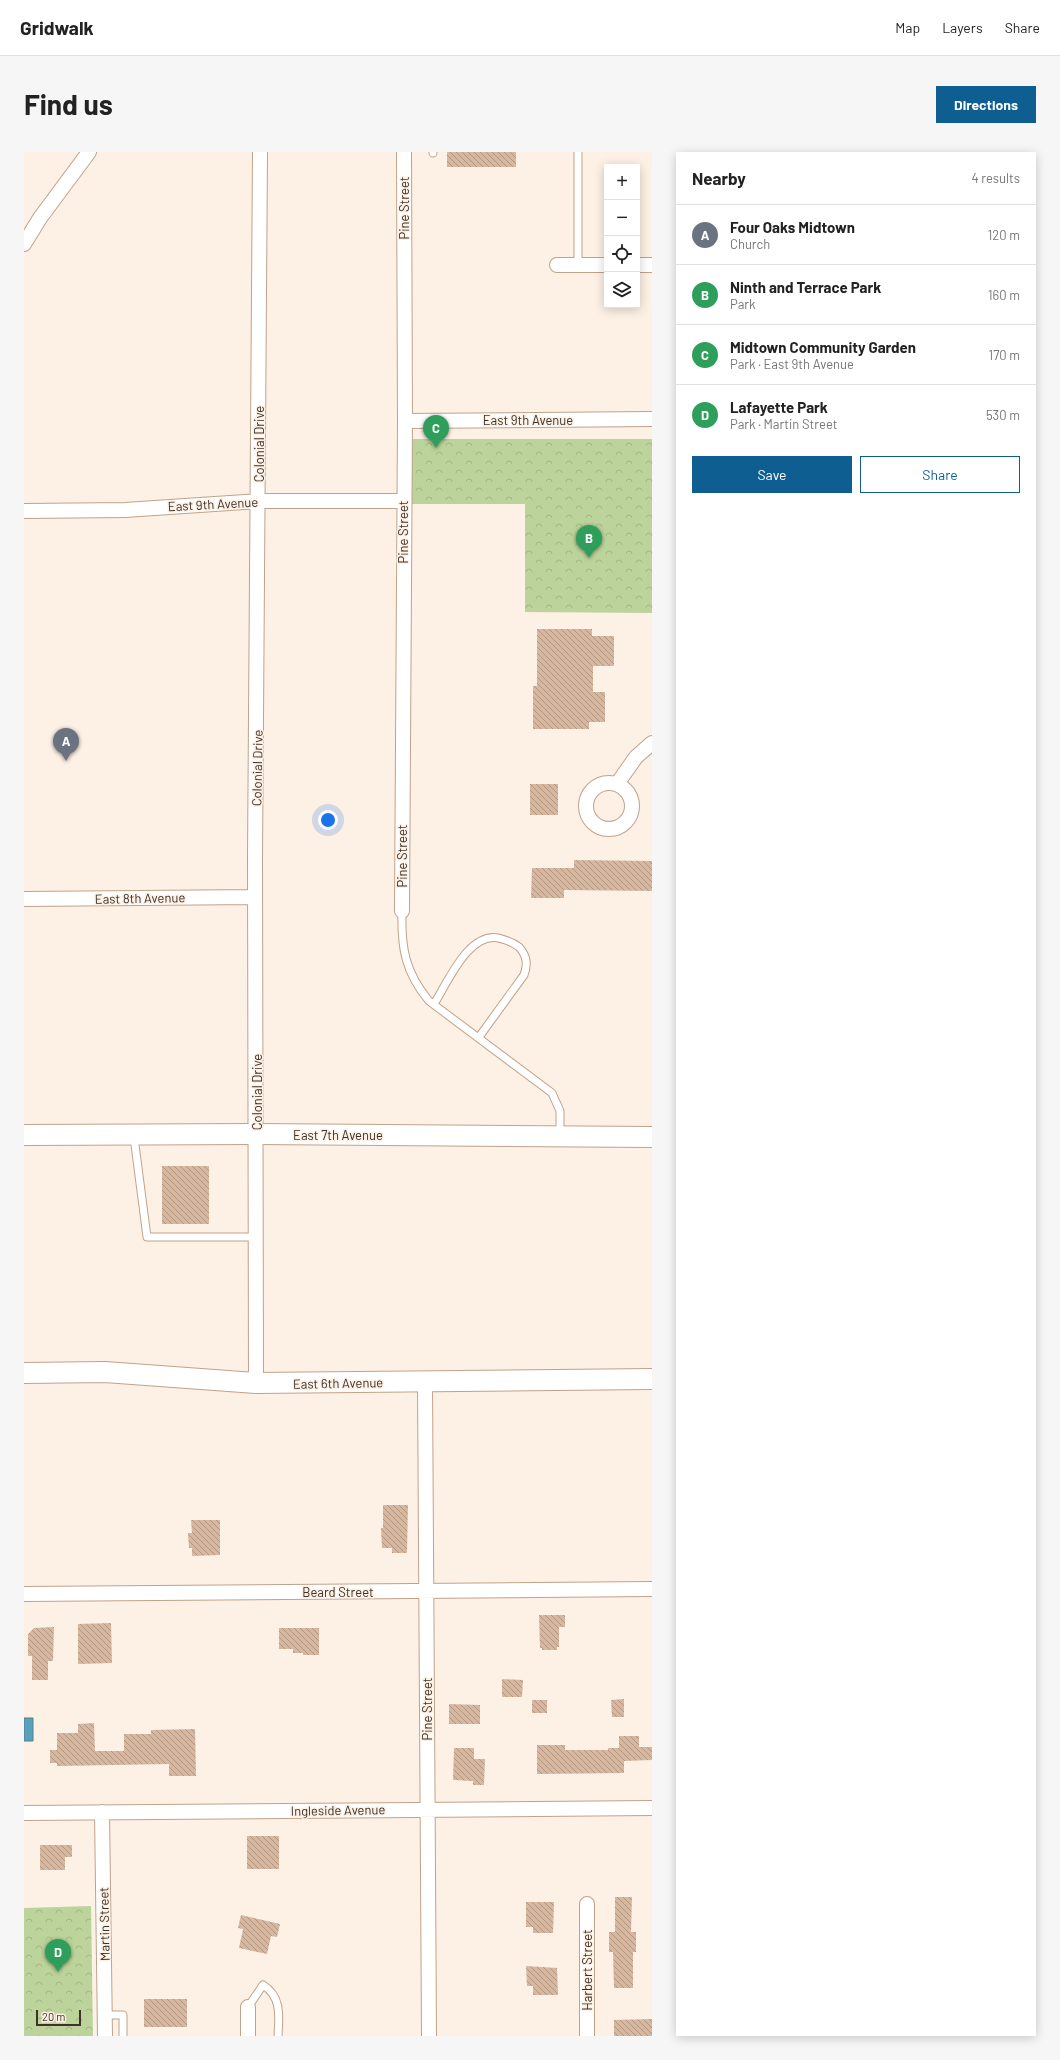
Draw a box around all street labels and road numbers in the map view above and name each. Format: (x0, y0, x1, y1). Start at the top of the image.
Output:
street label: Pine Street (396, 177, 412, 239)
street label: Colonial Drive (251, 406, 267, 482)
street label: East 9th Avenue (483, 412, 573, 428)
street label: East 9th Avenue (167, 494, 259, 514)
street label: Pine Street (395, 501, 411, 563)
street label: Colonial Drive (248, 730, 266, 806)
street label: Pine Street (394, 825, 410, 887)
street label: East 8th Avenue (95, 889, 185, 907)
street label: Colonial Drive (249, 1054, 265, 1130)
street label: East 7th Avenue (293, 1127, 383, 1143)
street label: East 6th Avenue (293, 1374, 383, 1392)
street label: Beard Street (302, 1584, 374, 1600)
street label: Pine Street (419, 1678, 435, 1740)
street label: Ingleside Avenue (291, 1801, 386, 1819)
street label: Martin Street (95, 1887, 113, 1961)
street label: Harbert Street (579, 1929, 595, 2011)

